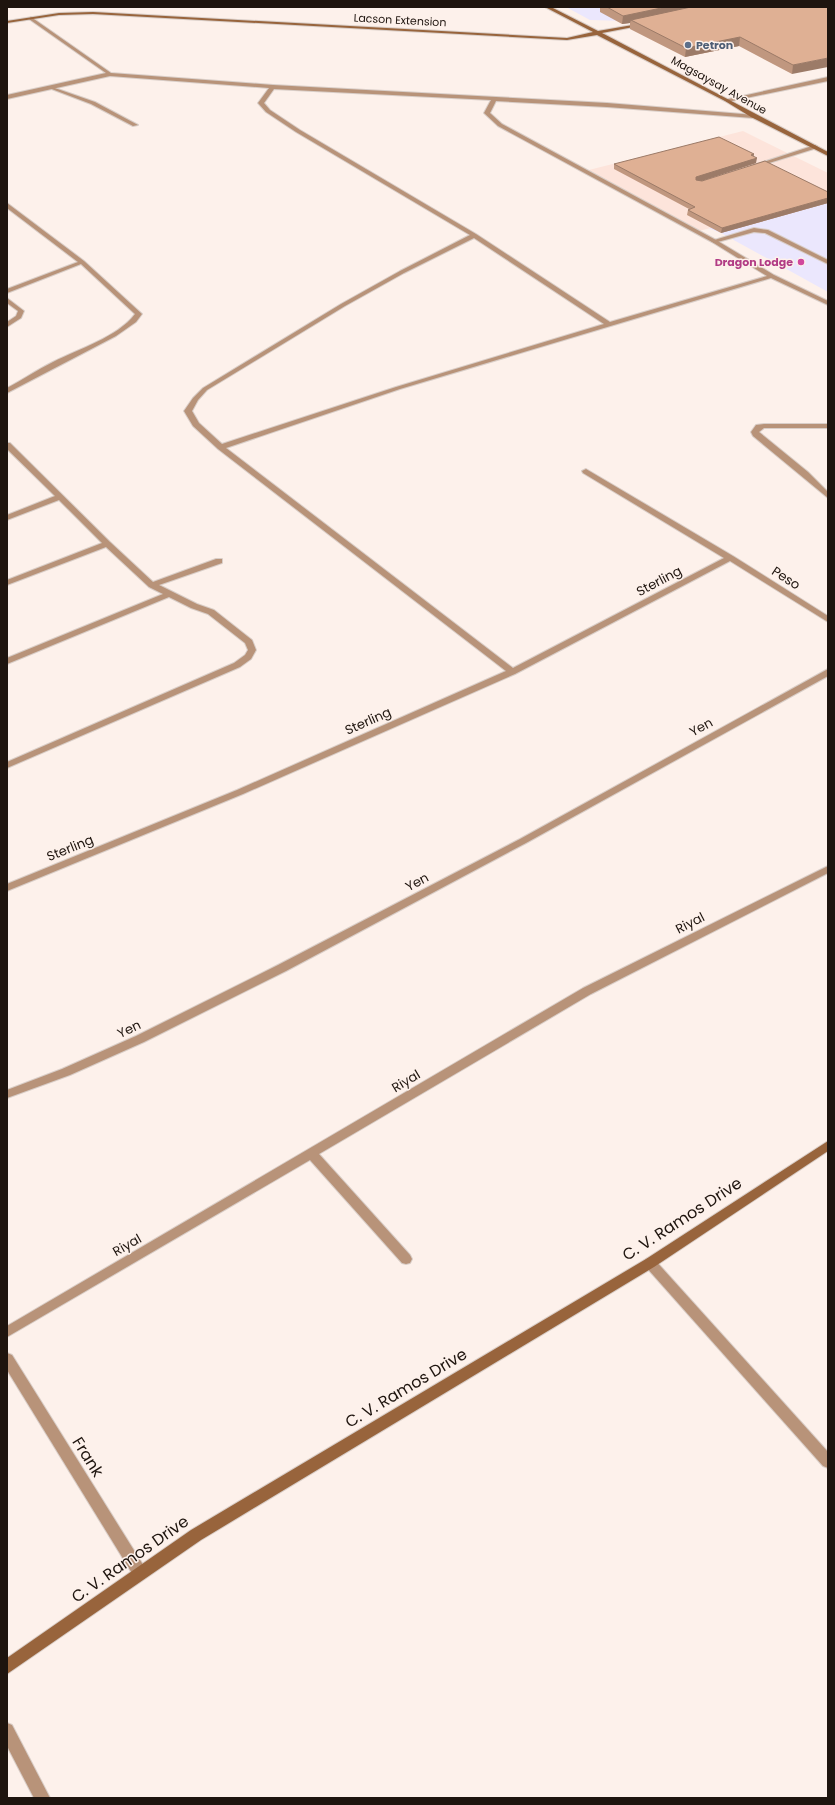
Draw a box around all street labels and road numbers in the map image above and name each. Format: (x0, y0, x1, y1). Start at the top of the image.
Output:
street label: Lacson Extension (353, 10, 447, 30)
street label: Magsaysay Avenue (668, 52, 770, 118)
street label: Sterling (633, 561, 685, 601)
street label: Peso (768, 562, 804, 594)
street label: Sterling (342, 702, 394, 740)
street label: Yen (686, 713, 716, 741)
street label: Sterling (44, 830, 96, 866)
street label: Yen (402, 868, 432, 896)
street label: Riyal (672, 908, 708, 938)
street label: Yen (114, 1015, 144, 1043)
street label: Riyal (388, 1065, 424, 1097)
street label: C. V. Ramos Drive (618, 1172, 746, 1266)
street label: Riyal (109, 1229, 145, 1261)
street label: C. V. Ramos Drive (341, 1342, 471, 1434)
street label: Frank (67, 1433, 110, 1482)
street label: C. V. Ramos Drive (67, 1510, 193, 1608)

